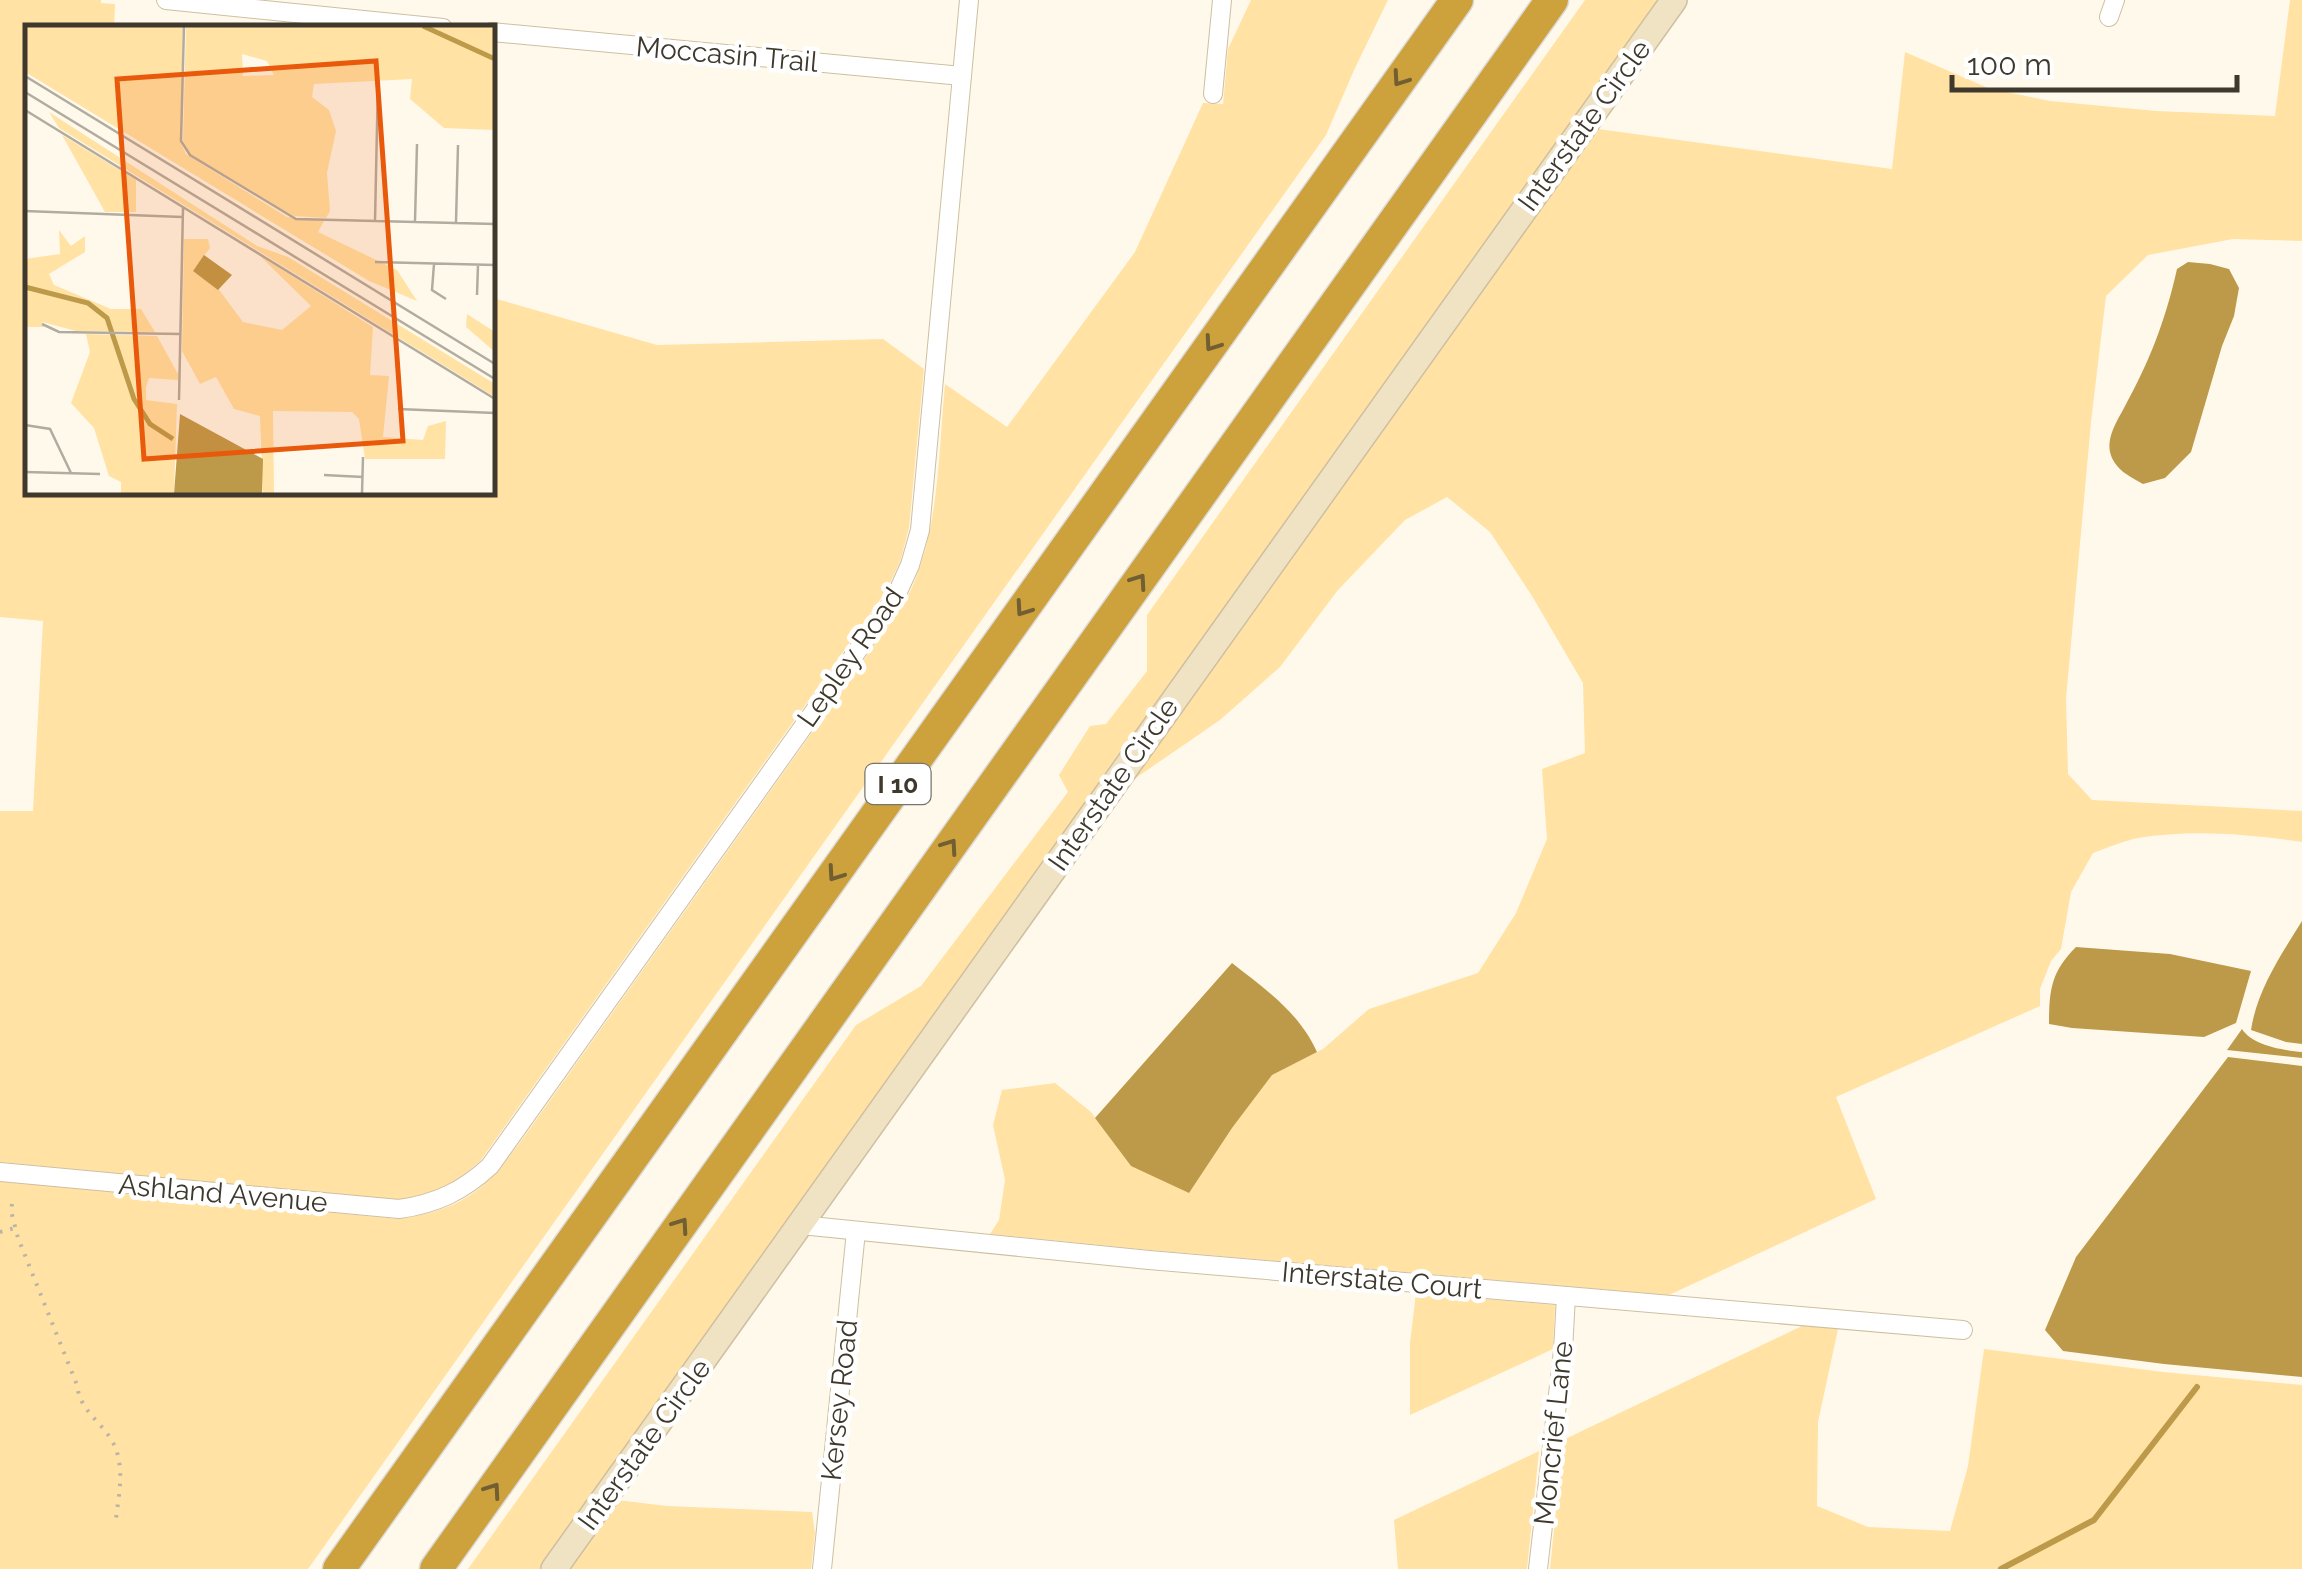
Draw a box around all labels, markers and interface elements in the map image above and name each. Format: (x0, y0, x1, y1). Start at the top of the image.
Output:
inset map (25, 25, 495, 495)
street label: Moccasin Trail (635, 30, 820, 79)
scale bar (1952, 30, 2237, 92)
street label: Interstate Circle (1511, 33, 1658, 217)
text: 100 m (1967, 47, 2052, 82)
one-way arrow (1394, 68, 1412, 87)
one-way arrow (1206, 333, 1223, 351)
one-way arrow (1127, 574, 1145, 592)
street label: Lepley Road (790, 581, 910, 733)
one-way arrow (1017, 598, 1035, 616)
street label: Interstate Circle (1042, 692, 1185, 877)
road number: I 10 (866, 764, 930, 804)
one-way arrow (939, 839, 956, 857)
one-way arrow (828, 862, 847, 881)
street label: Ashland Avenue (117, 1168, 329, 1219)
one-way arrow (669, 1217, 687, 1236)
street label: Interstate Court (1280, 1255, 1484, 1306)
street label: Kersey Road (815, 1318, 864, 1482)
street label: Moncrief Lane (1527, 1339, 1580, 1527)
street label: Interstate Circle (571, 1352, 718, 1536)
one-way arrow (480, 1482, 499, 1501)

